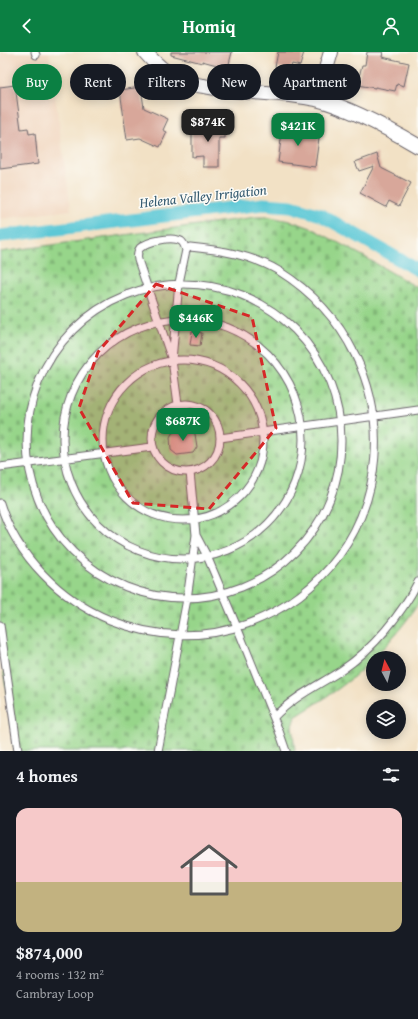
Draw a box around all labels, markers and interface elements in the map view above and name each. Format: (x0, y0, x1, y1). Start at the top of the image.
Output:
text: Homiq (182, 13, 236, 40)
icon: back (16, 15, 38, 37)
icon: person (380, 15, 402, 37)
chip: Buy (12, 64, 62, 100)
chip: Rent (70, 64, 126, 100)
chip: Filters (134, 64, 199, 100)
chip: New (207, 64, 261, 100)
chip: Apartment (269, 64, 361, 100)
pin: $874K (180, 109, 236, 143)
text: $874K (190, 112, 226, 131)
pin: $421K (270, 113, 326, 147)
text: $421K (280, 116, 316, 135)
water label: Helena Valley Irrigation (138, 179, 268, 213)
pin: $446K (168, 305, 224, 339)
text: $446K (178, 308, 214, 327)
pin: $687K (155, 408, 211, 442)
text: $687K (165, 411, 201, 430)
north arrow (366, 651, 406, 691)
map controls (366, 651, 406, 739)
button: layers (366, 699, 406, 739)
text: 4 homes (16, 763, 78, 788)
icon: filters (380, 764, 402, 786)
icon: home (173, 834, 245, 906)
text: $874,000 (16, 940, 82, 965)
text: 4 rooms · 132 m² (16, 965, 104, 984)
text: Cambray Loop (16, 984, 94, 1003)

